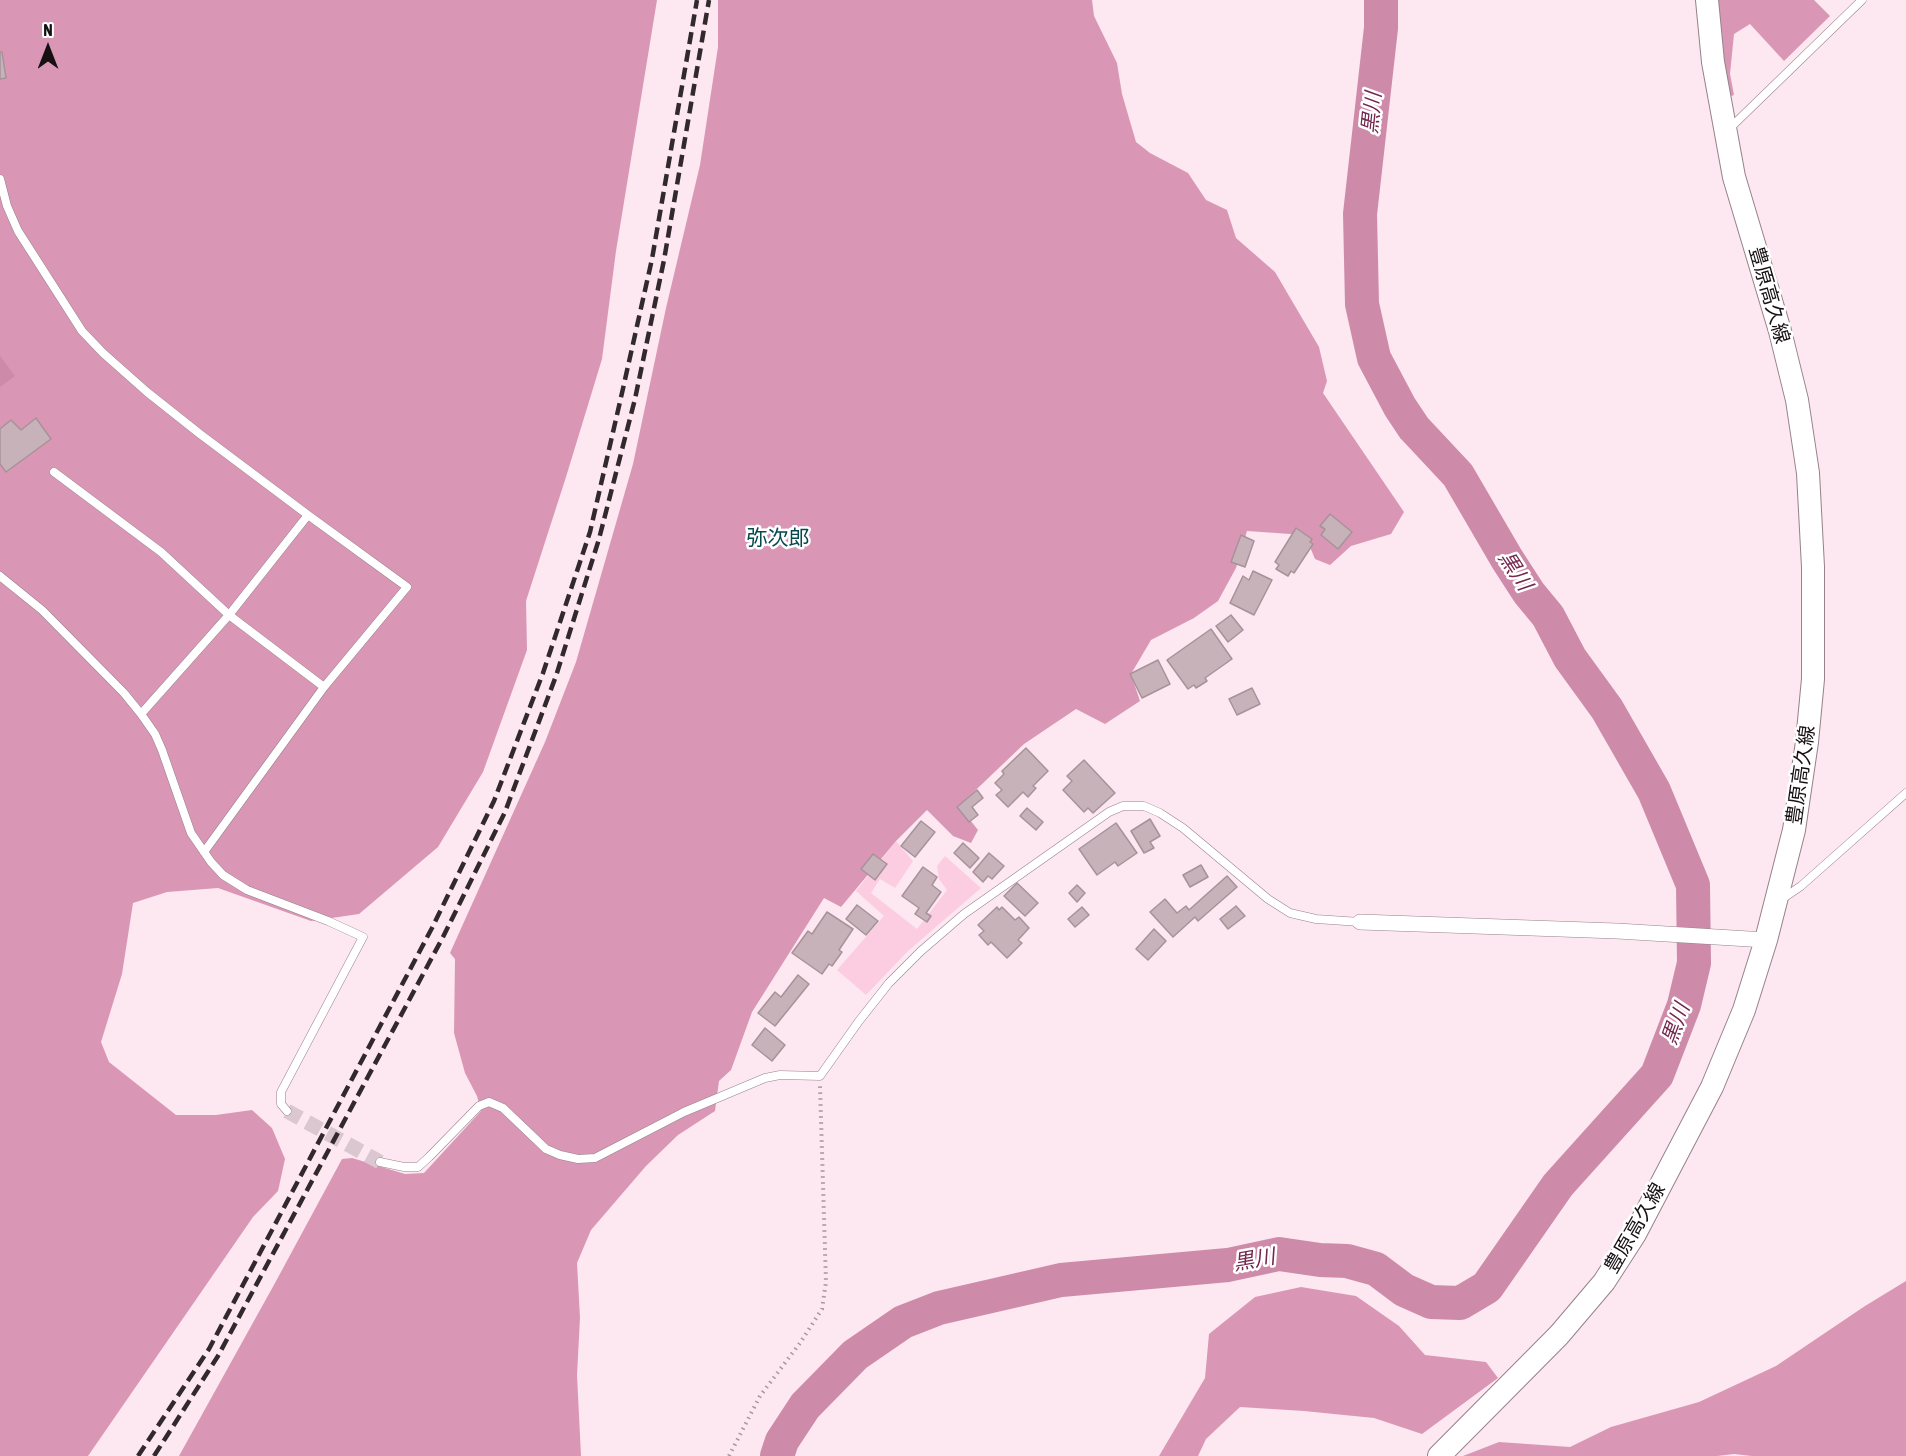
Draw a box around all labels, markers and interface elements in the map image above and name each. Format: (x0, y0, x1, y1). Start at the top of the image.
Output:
north arrow (18, 18, 78, 78)
text: N (43, 21, 53, 39)
water label: 黒川 (1357, 91, 1387, 135)
street label: 豊原高久線 (1744, 244, 1794, 346)
district label: 弥次郎 (747, 525, 809, 551)
water label: 黒川 (1493, 547, 1537, 595)
street label: 豊原高久線 (1782, 724, 1820, 826)
water label: 黒川 (1657, 1000, 1695, 1048)
street label: 豊原高久線 (1600, 1179, 1670, 1277)
water label: 黒川 (1231, 1244, 1277, 1276)

